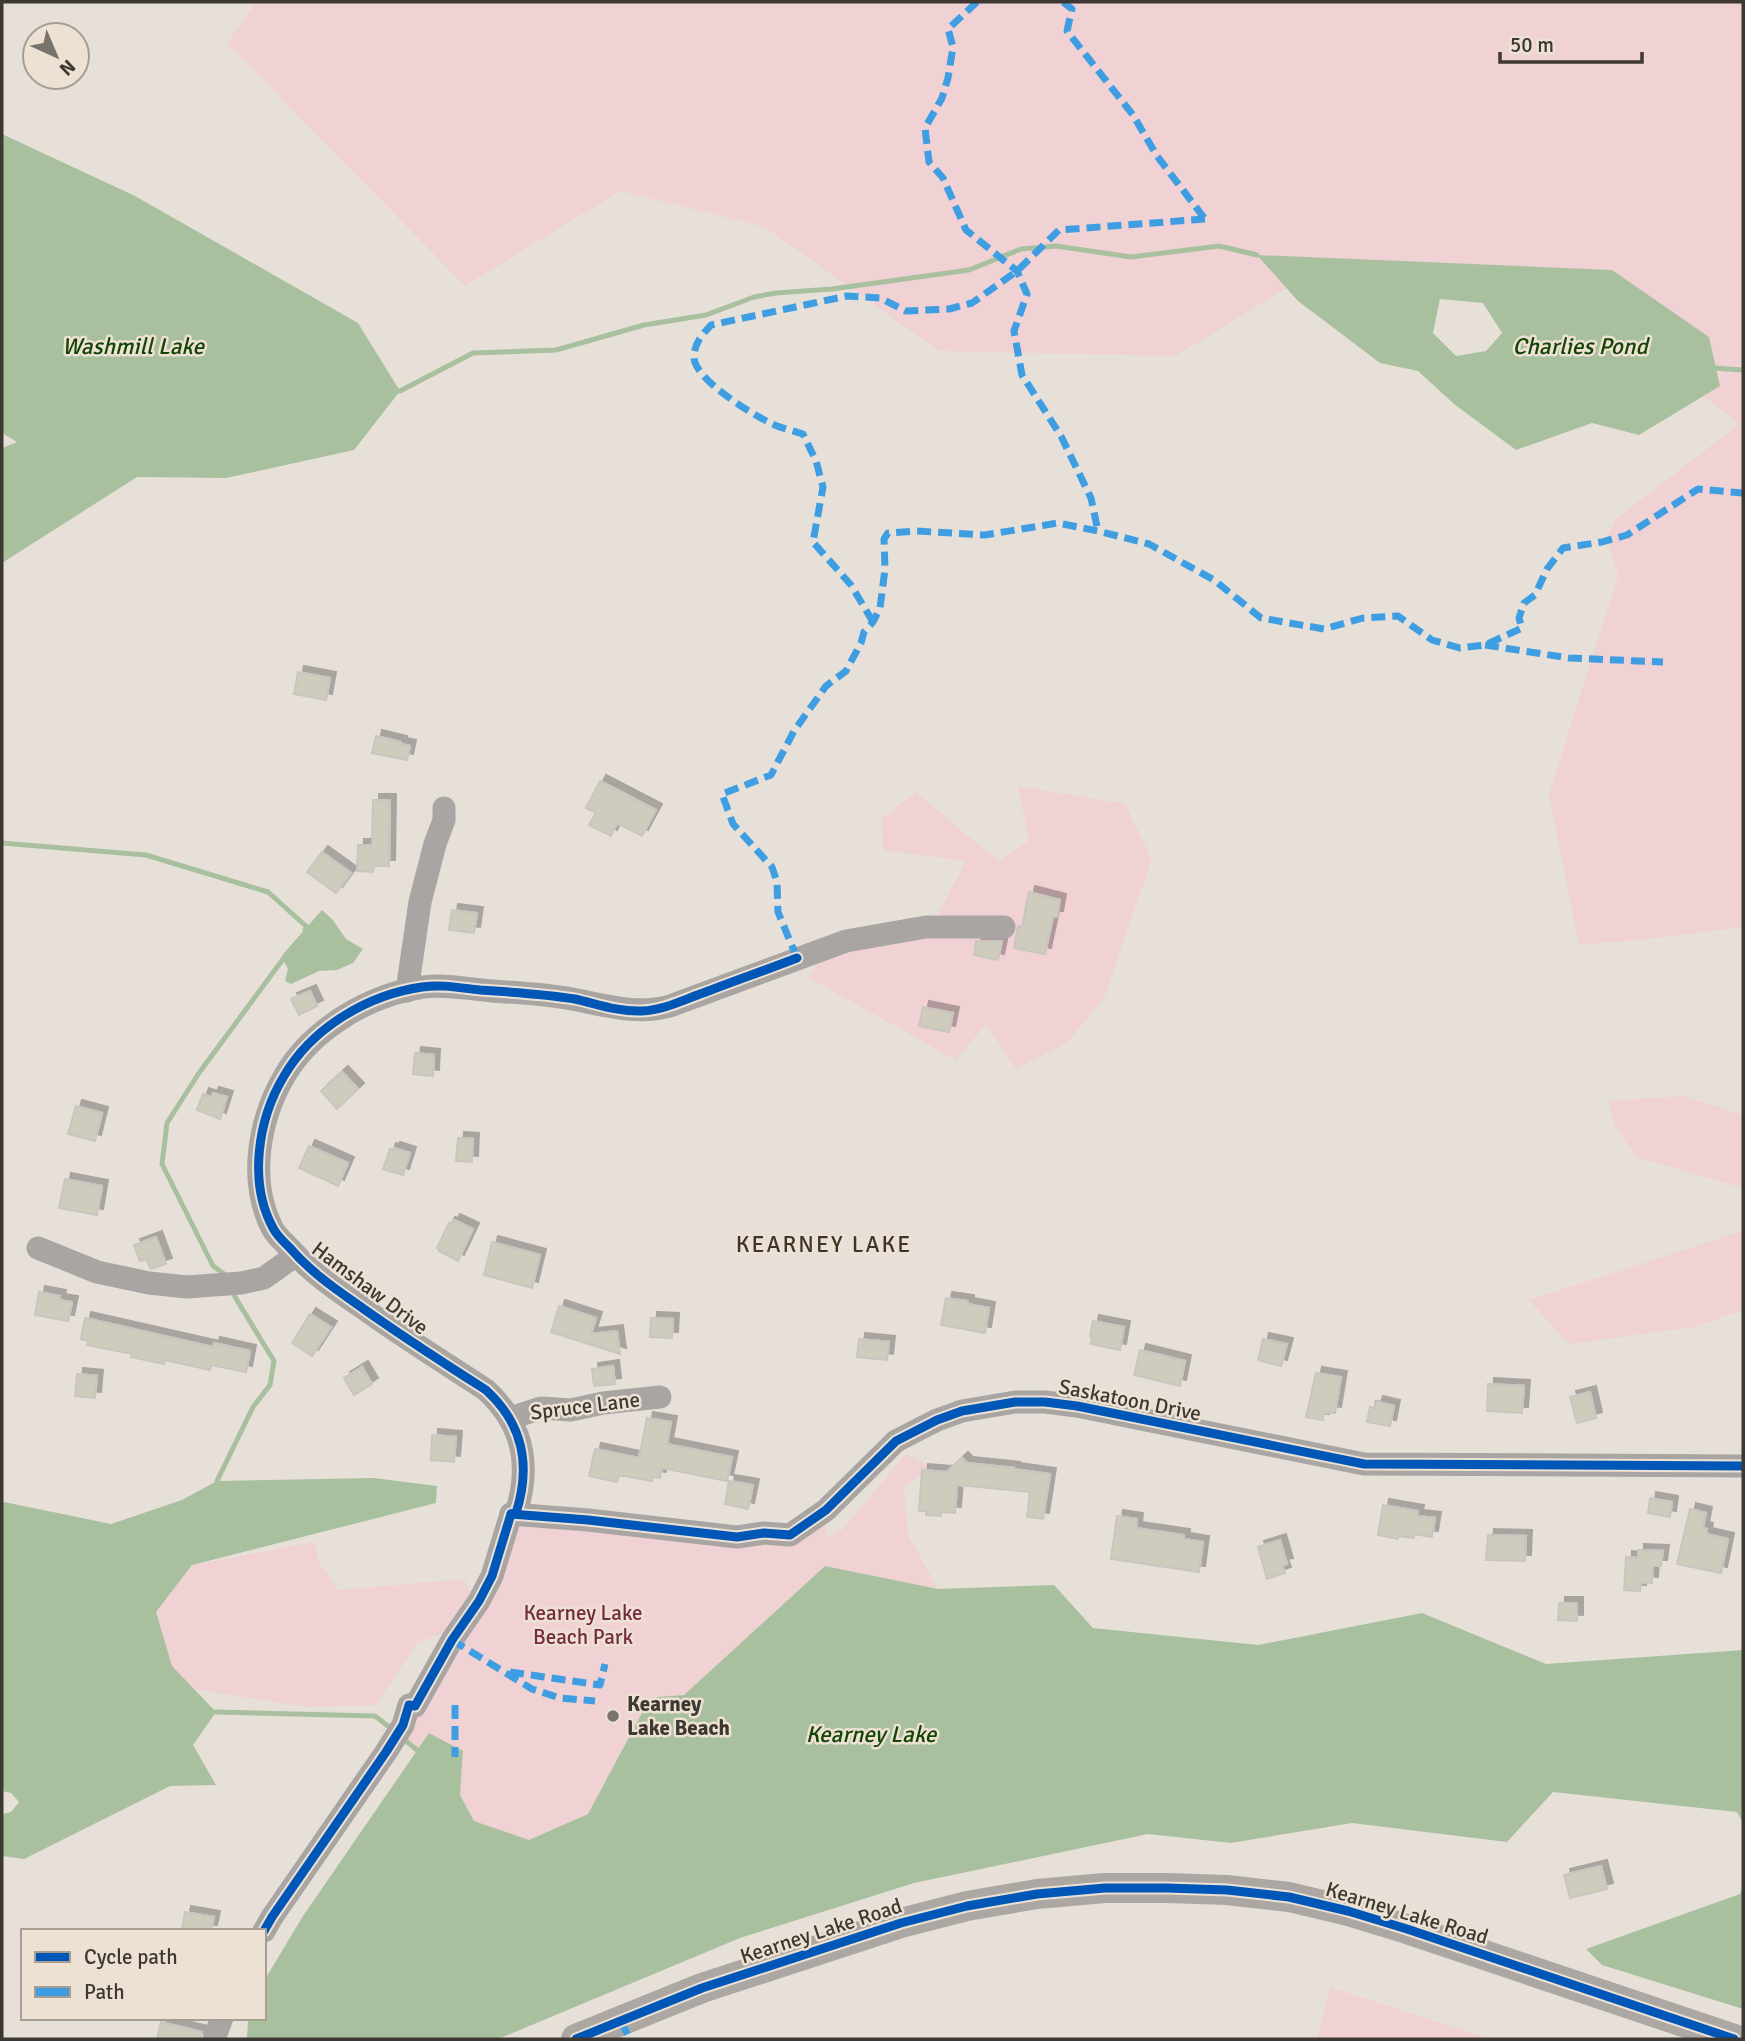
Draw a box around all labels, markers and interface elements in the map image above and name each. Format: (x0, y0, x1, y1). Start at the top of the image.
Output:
north arrow (21, 21, 91, 91)
scale bar (1500, 21, 1642, 65)
text: 50 m (1510, 32, 1554, 58)
text: N (54, 54, 80, 81)
water label: Washmill Lake (62, 332, 205, 361)
water label: Charlies Pond (1512, 332, 1650, 361)
district label: KEARNEY LAKE (736, 1230, 912, 1259)
street label: Hamshaw Drive (307, 1236, 433, 1340)
street label: Saskatoon Drive (1057, 1373, 1203, 1427)
street label: Spruce Lane (529, 1386, 641, 1426)
park label: Kearney Lake Beach Park (523, 1600, 643, 1650)
place label: Kearney Lake Beach (627, 1691, 730, 1741)
marker: Kearney Lake Beach (605, 1708, 621, 1724)
water label: Kearney Lake (806, 1720, 938, 1749)
street label: Kearney Lake Road (1322, 1876, 1492, 1950)
street label: Kearney Lake Road (737, 1893, 905, 1969)
legend (21, 1929, 266, 2020)
text: Cycle path (84, 1944, 178, 1970)
text: Path (84, 1979, 125, 2005)

